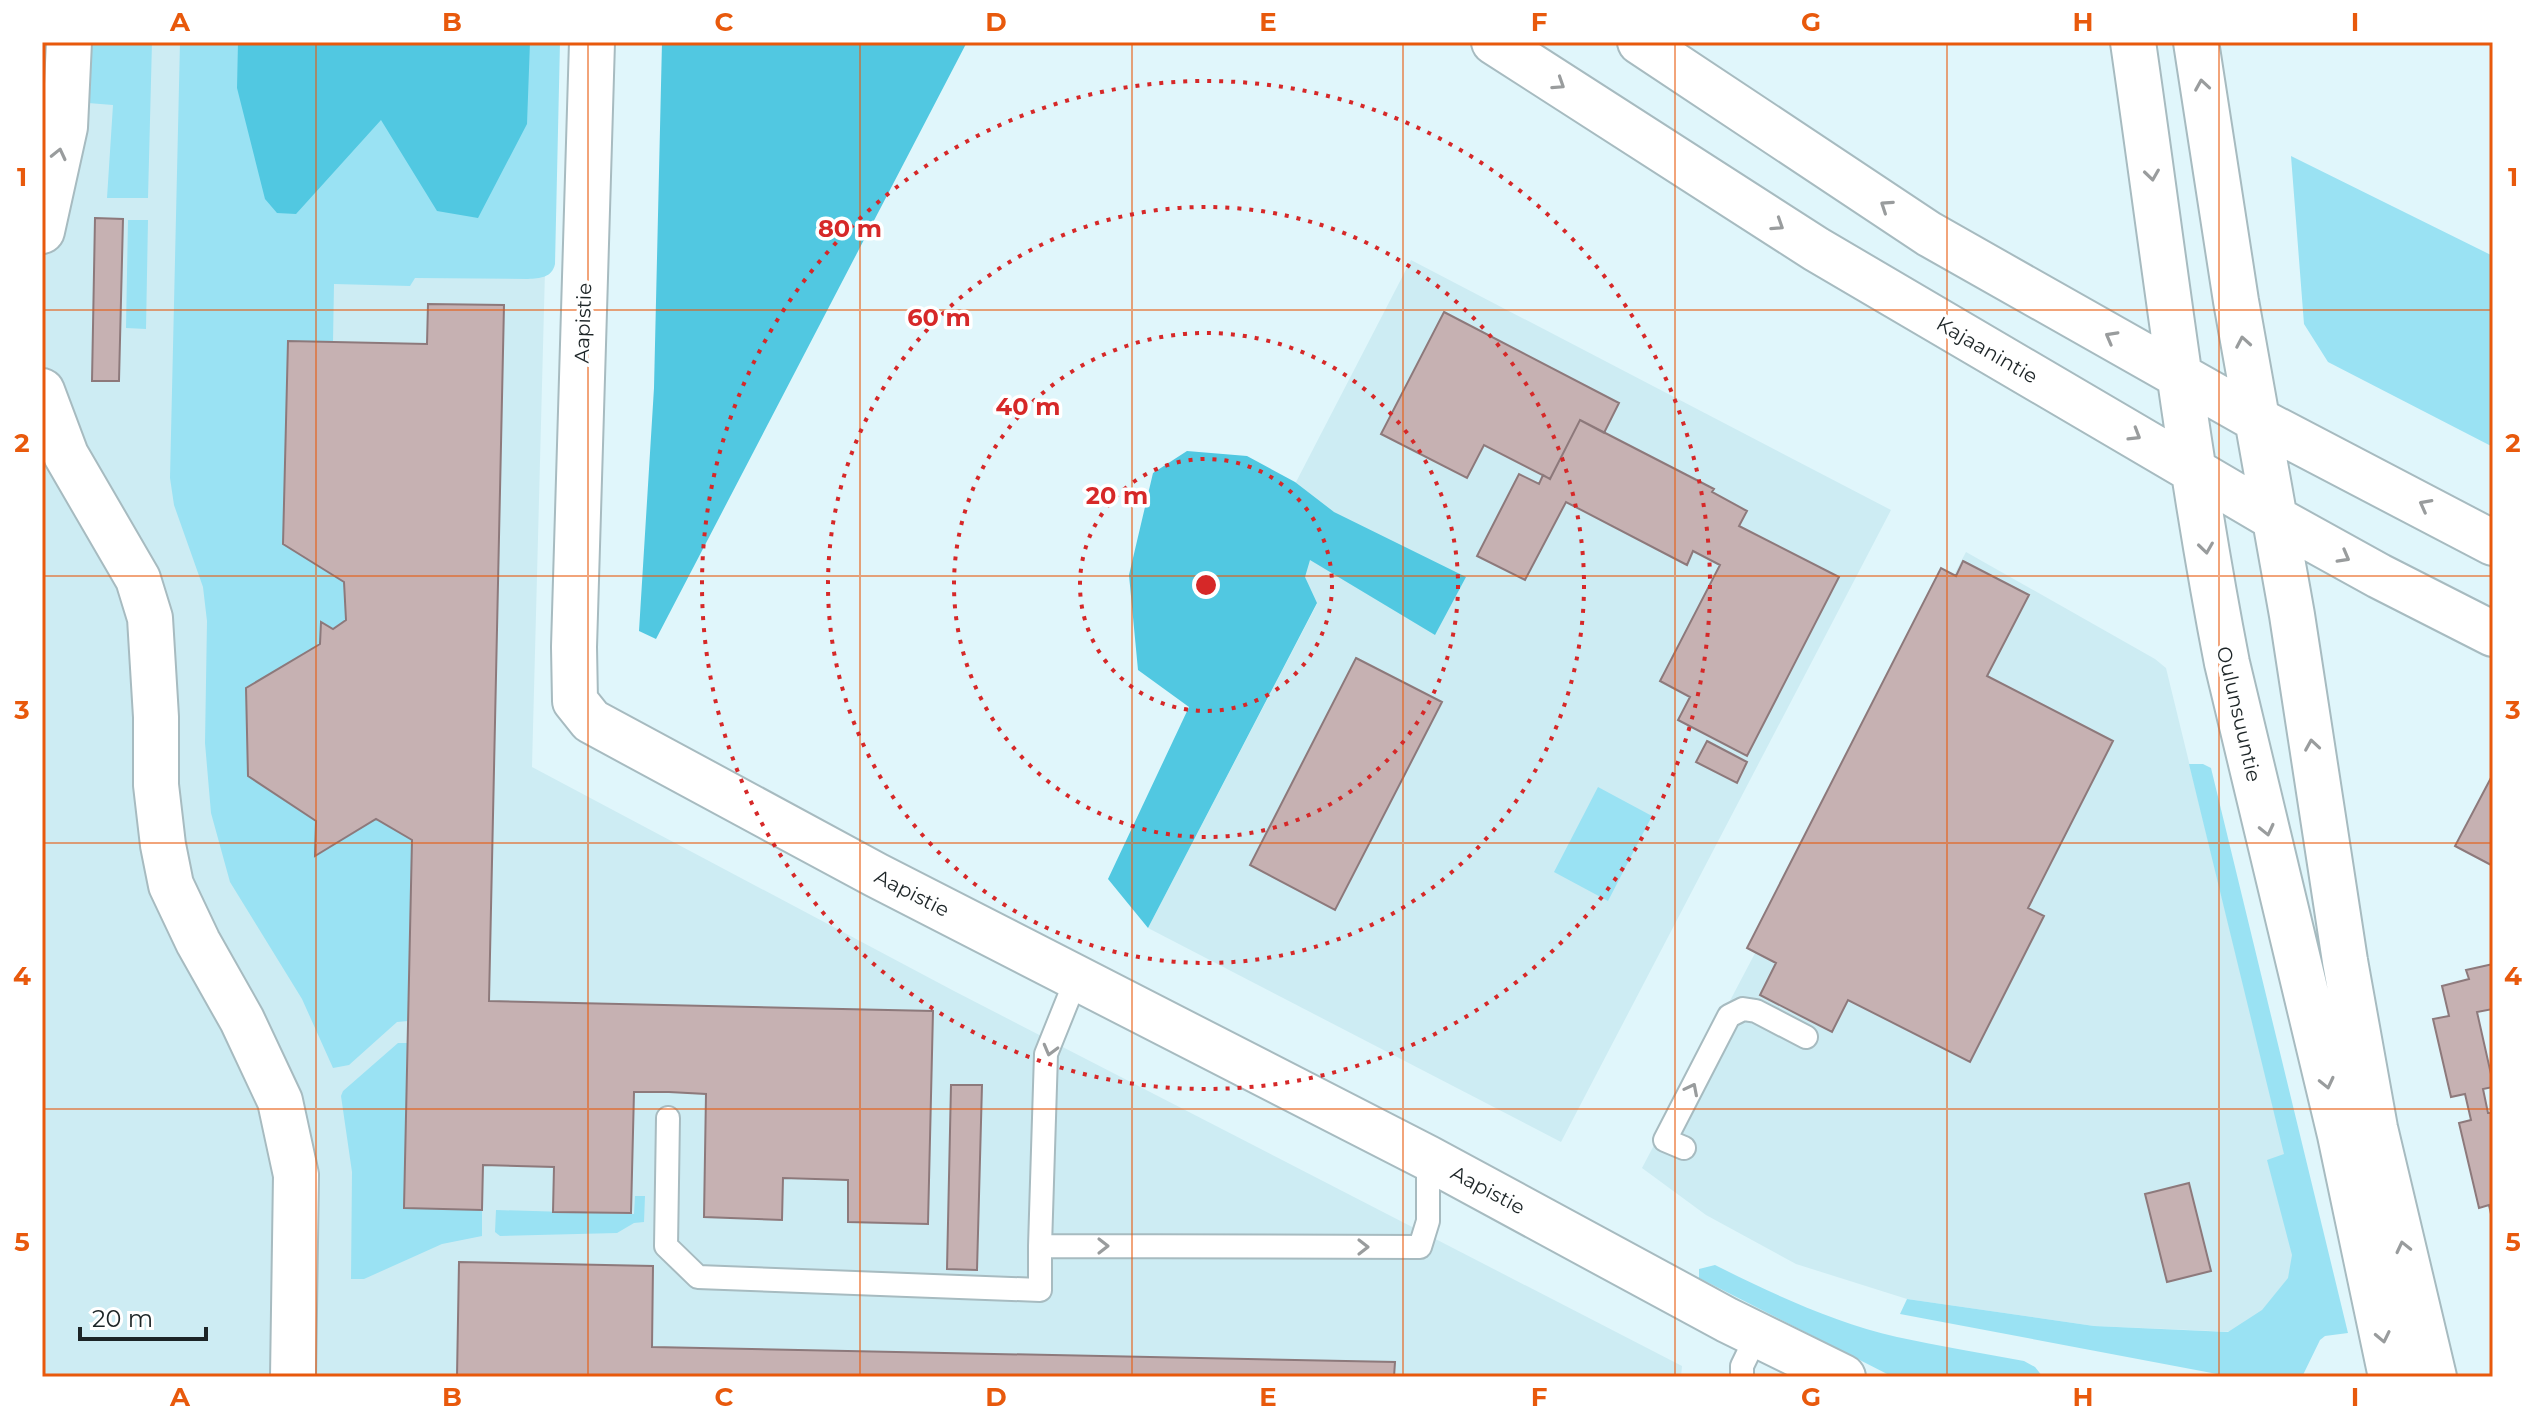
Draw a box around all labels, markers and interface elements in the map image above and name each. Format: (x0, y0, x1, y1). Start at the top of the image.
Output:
text: A (169, 6, 191, 38)
text: B (442, 6, 462, 38)
text: C (715, 6, 734, 38)
text: D (985, 6, 1007, 38)
text: E (1259, 6, 1277, 38)
text: F (1531, 6, 1547, 38)
text: G (1801, 6, 1821, 38)
text: H (2072, 6, 2094, 38)
text: I (2351, 6, 2359, 38)
one-way arrow (1551, 75, 1565, 90)
one-way arrow (2194, 78, 2211, 92)
one-way arrow (50, 148, 67, 162)
text: 1 (17, 161, 27, 193)
text: 1 (2508, 161, 2518, 193)
one-way arrow (2143, 168, 2160, 181)
one-way arrow (1881, 201, 1895, 216)
text: 80 m (818, 214, 882, 243)
one-way arrow (1769, 215, 1784, 230)
street label: Aapistie (570, 282, 596, 364)
text: 60 m (907, 303, 971, 332)
street label: Kajaanintie (1932, 311, 2042, 389)
one-way arrow (2105, 331, 2119, 347)
one-way arrow (2235, 335, 2252, 349)
text: 40 m (996, 392, 1060, 421)
one-way arrow (2126, 426, 2141, 441)
text: 2 (14, 427, 30, 459)
text: 2 (2505, 427, 2521, 459)
text: 20 m (1086, 481, 1148, 510)
one-way arrow (2418, 500, 2433, 515)
one-way arrow (2197, 542, 2214, 555)
one-way arrow (2336, 547, 2351, 562)
centre of rings (1192, 571, 1220, 599)
street label: Oulunsuuntie (2212, 644, 2266, 784)
text: 3 (13, 694, 30, 726)
text: 3 (2504, 694, 2521, 726)
one-way arrow (2304, 739, 2321, 752)
one-way arrow (2257, 823, 2274, 836)
street label: Aapistie (871, 864, 953, 922)
text: 4 (13, 960, 31, 992)
text: 4 (2504, 960, 2522, 992)
one-way arrow (1042, 1043, 1059, 1056)
one-way arrow (2318, 1075, 2335, 1089)
one-way arrow (1682, 1082, 1697, 1097)
street label: Aapistie (1447, 1161, 1529, 1219)
text: 5 (14, 1226, 30, 1258)
text: 5 (2505, 1226, 2521, 1258)
one-way arrow (1097, 1237, 1110, 1255)
one-way arrow (1357, 1238, 1370, 1256)
one-way arrow (2395, 1240, 2412, 1254)
scale bar (80, 1291, 206, 1341)
text: 20 m (92, 1304, 153, 1333)
one-way arrow (2374, 1329, 2391, 1343)
text: A (169, 1381, 191, 1413)
text: B (442, 1381, 462, 1413)
text: C (715, 1381, 734, 1413)
text: D (985, 1381, 1007, 1413)
text: E (1259, 1381, 1277, 1413)
text: F (1531, 1381, 1547, 1413)
text: G (1801, 1381, 1821, 1413)
text: H (2072, 1381, 2094, 1413)
text: I (2351, 1381, 2359, 1413)

